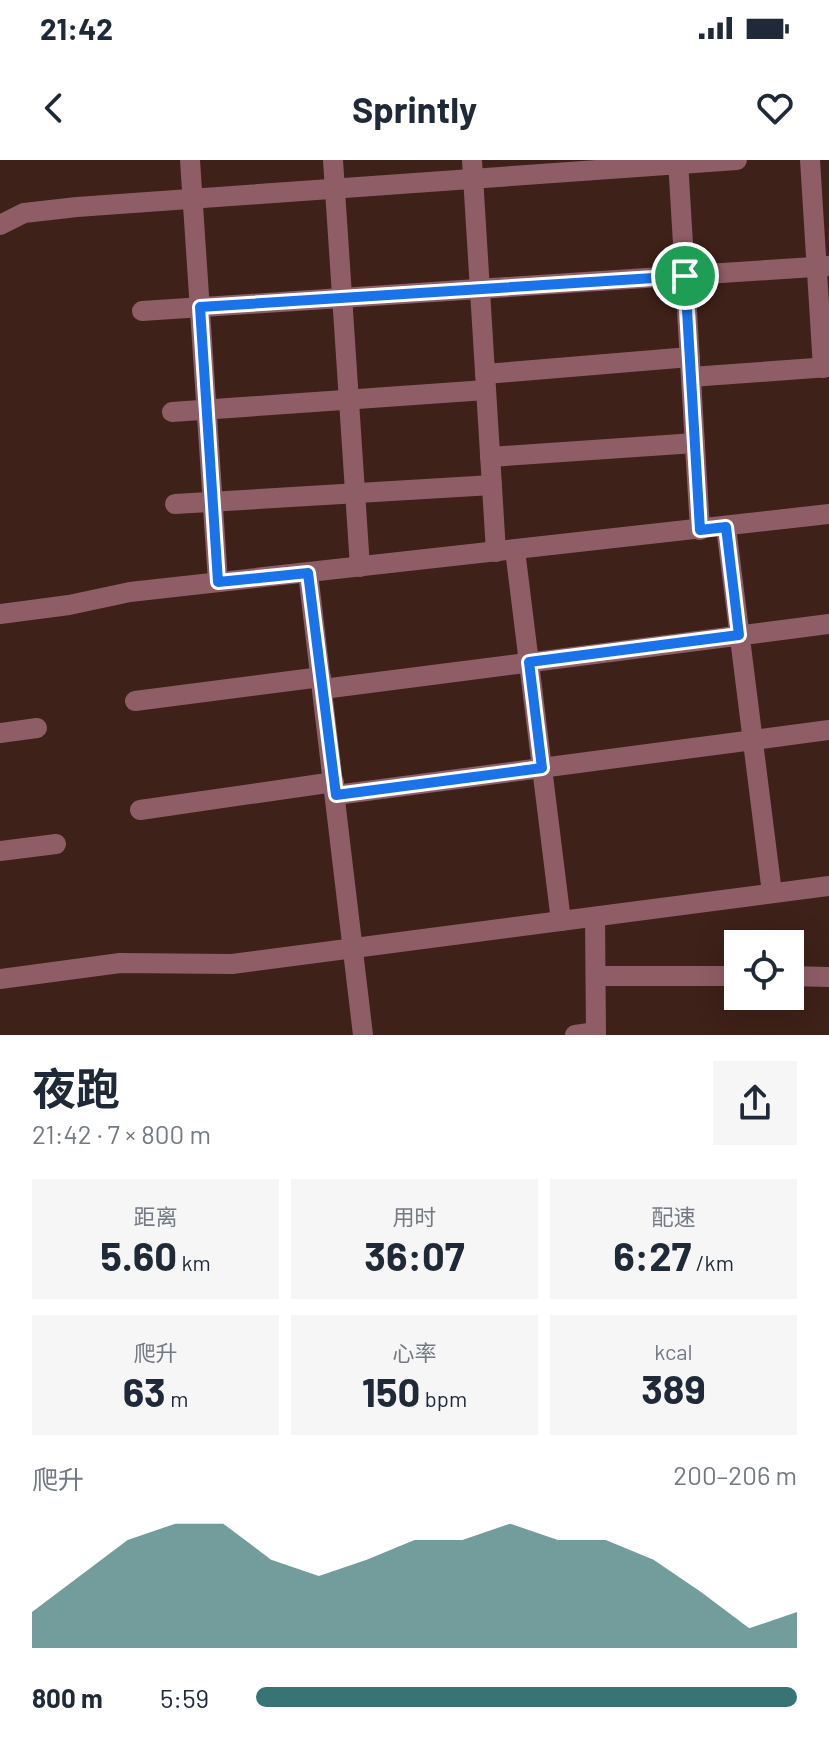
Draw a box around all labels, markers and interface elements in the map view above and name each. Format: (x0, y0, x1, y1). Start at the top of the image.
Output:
text: 21:42 (40, 10, 113, 46)
icon: back (32, 86, 76, 130)
icon: heart (753, 86, 797, 130)
text: Sprintly (352, 87, 477, 130)
pin (651, 242, 719, 310)
icon: arrive (663, 254, 707, 298)
map controls (724, 930, 804, 1010)
button: locate (724, 930, 804, 1010)
text: 夜跑 (32, 1061, 120, 1114)
button: share (713, 1061, 797, 1145)
text: 21:42 · 7 × 800 m (32, 1118, 211, 1149)
text: 距离 (133, 1203, 178, 1229)
text: 用时 (392, 1203, 437, 1229)
text: 配速 (651, 1203, 696, 1229)
text: 5.60 (100, 1231, 177, 1279)
text: 36:07 (364, 1231, 465, 1279)
text: 6:27 (613, 1231, 691, 1279)
text: km (177, 1249, 211, 1275)
text: /km (691, 1249, 734, 1275)
text: kcal (654, 1338, 693, 1364)
text: 爬升 (133, 1339, 178, 1365)
text: 心率 (392, 1339, 437, 1365)
text: 389 (641, 1364, 706, 1412)
text: 63 (123, 1367, 166, 1415)
text: 150 (362, 1367, 420, 1415)
text: m (166, 1385, 188, 1411)
text: bpm (420, 1385, 467, 1411)
text: 200–206 m (673, 1459, 797, 1490)
text: 爬升 (32, 1463, 84, 1494)
text: 800 m (32, 1682, 103, 1713)
text: 5:59 (160, 1682, 209, 1713)

